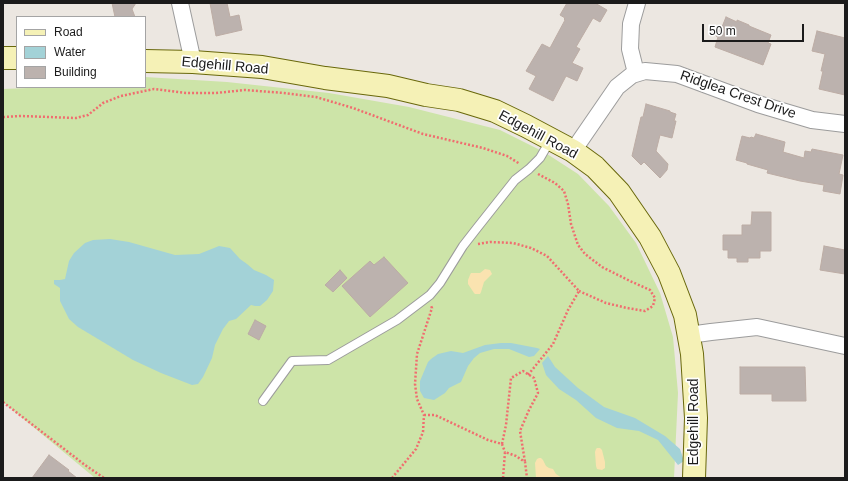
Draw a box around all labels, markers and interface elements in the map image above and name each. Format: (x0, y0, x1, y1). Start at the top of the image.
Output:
legend (16, 16, 146, 88)
scale bar (704, 16, 806, 42)
text: 50 m (709, 24, 736, 38)
text: Road (54, 25, 83, 39)
text: Water (54, 45, 86, 59)
street label: Edgehill Road (181, 54, 269, 78)
text: Building (54, 65, 97, 79)
street label: Ridglea Crest Drive (678, 67, 798, 123)
street label: Edgehill Road (496, 107, 580, 163)
street label: Edgehill Road (686, 378, 702, 466)

